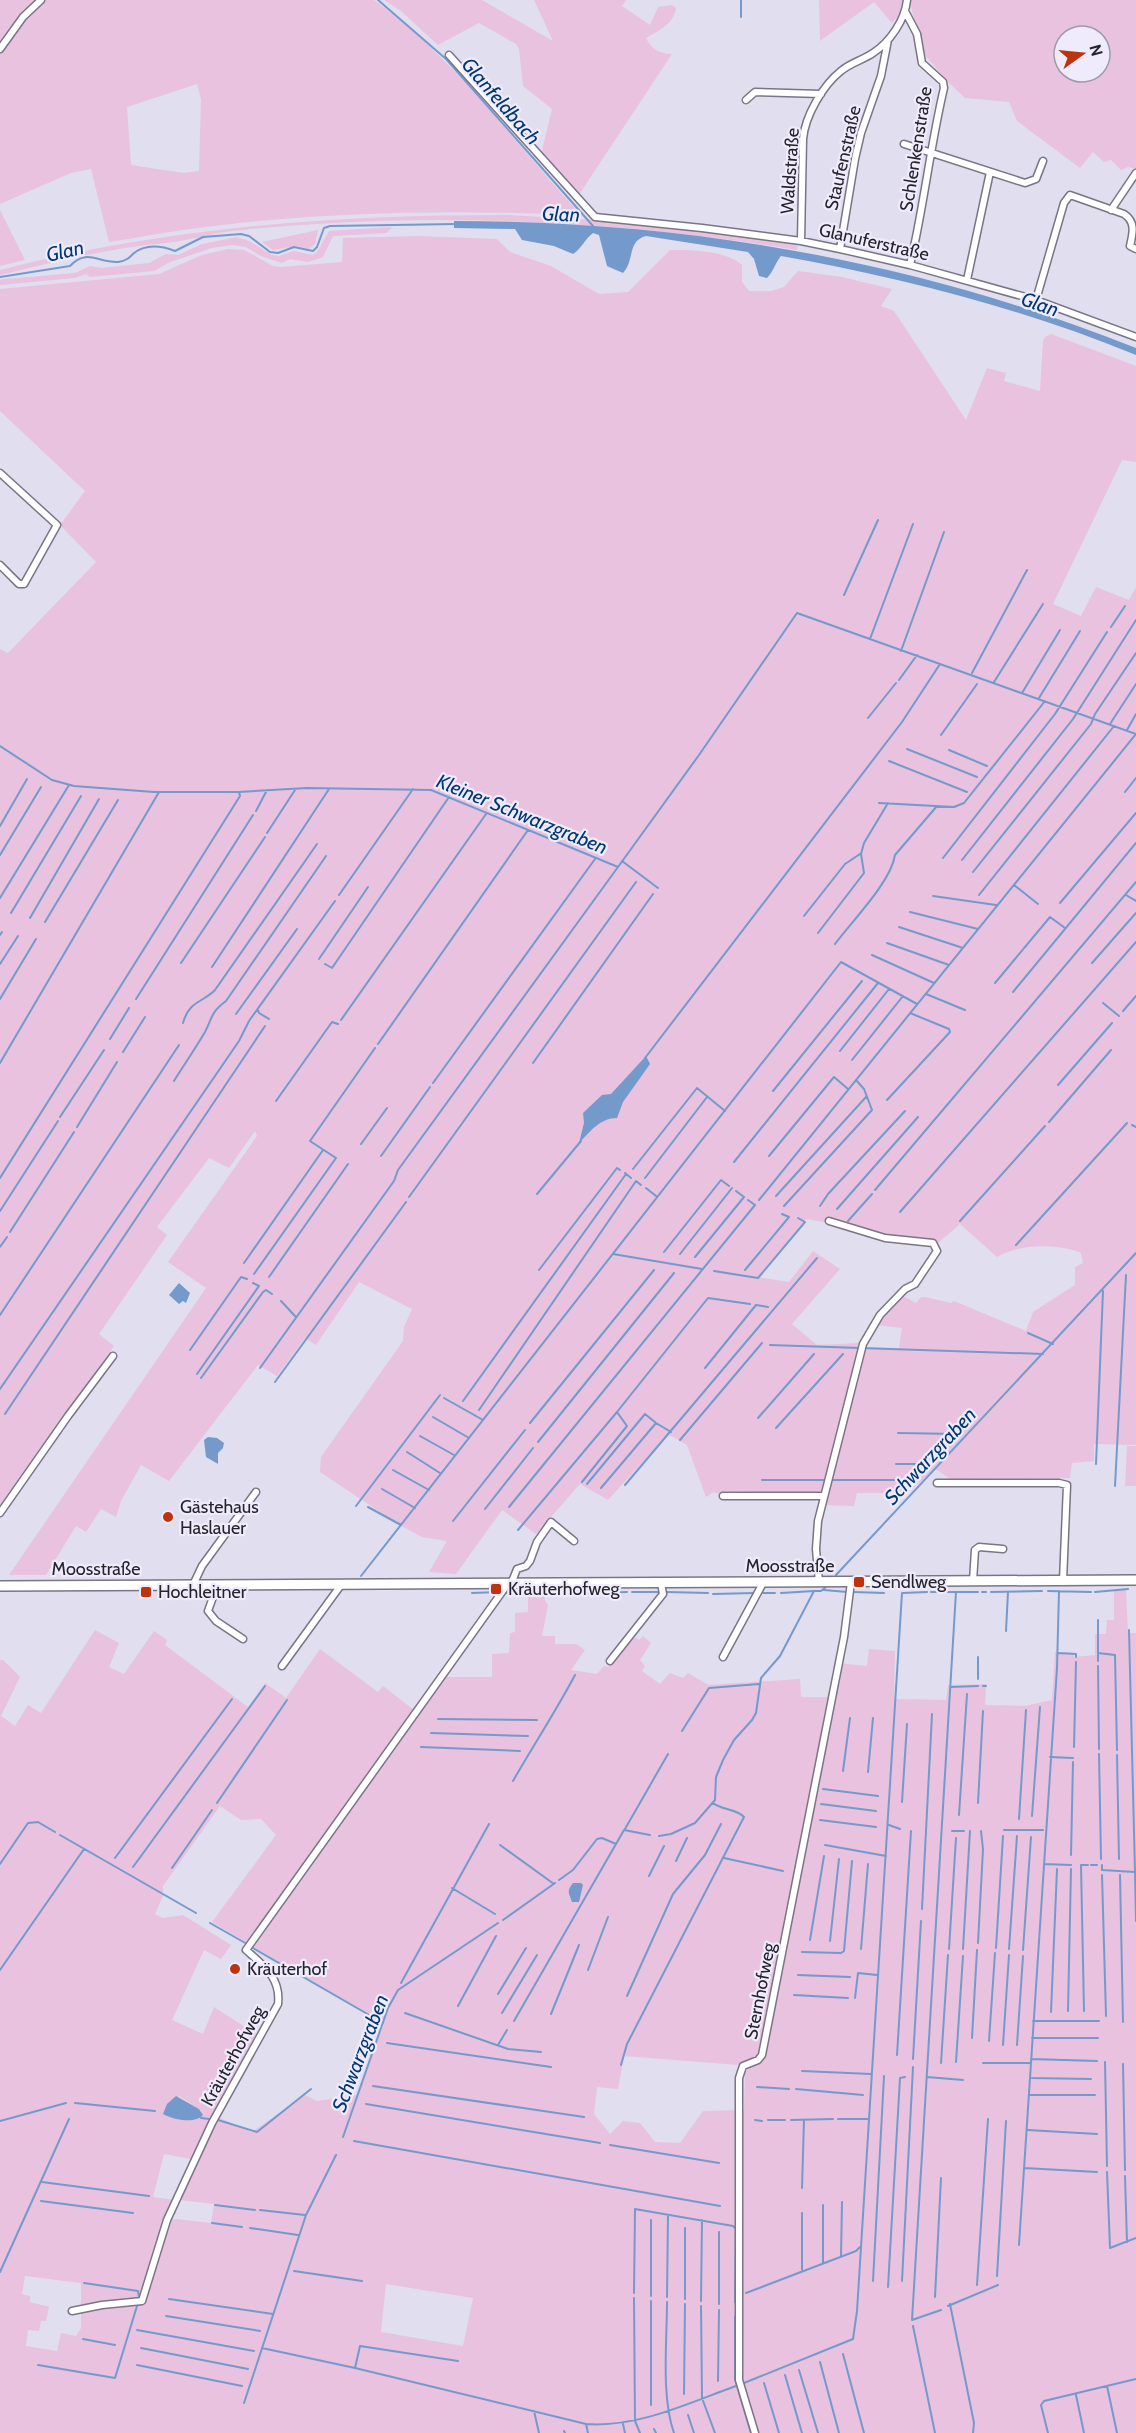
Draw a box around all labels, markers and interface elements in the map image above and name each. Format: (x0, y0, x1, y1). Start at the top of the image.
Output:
north arrow (1052, 24, 1112, 84)
text: N (1085, 42, 1107, 58)
water label: Glanfeldbach (457, 53, 545, 149)
street label: Schlenkenstraße (895, 85, 937, 213)
street label: Staufenstraße (820, 104, 866, 212)
street label: Waldstraße (776, 127, 804, 215)
water label: Glan (542, 201, 580, 227)
street label: Glanuferstraße (817, 219, 931, 265)
water label: Glan (44, 235, 86, 267)
water label: Glan (1018, 286, 1062, 322)
water label: Kleiner Schwarzgraben (433, 769, 611, 859)
water label: Schwarzgraben (879, 1403, 981, 1509)
place label: Gästehaus Haslauer (180, 1496, 259, 1539)
marker: Gästehaus Haslauer (161, 1510, 175, 1524)
street label: Moosstraße (746, 1555, 834, 1577)
street label: Moosstraße (52, 1558, 140, 1580)
place label: Sendlweg (871, 1571, 947, 1593)
marker: Sendlweg (852, 1575, 866, 1589)
place label: Kräuterhofweg (508, 1578, 620, 1600)
place label: Hochleitner (158, 1581, 247, 1603)
marker: Kräuterhofweg (489, 1582, 503, 1596)
marker: Hochleitner (139, 1585, 153, 1599)
street label: Sternhofweg (740, 1940, 780, 2041)
place label: Kräuterhof (247, 1958, 327, 1980)
marker: Kräuterhof (228, 1962, 242, 1976)
water label: Schwarzgraben (327, 1991, 393, 2115)
street label: Kräuterhofweg (196, 2001, 270, 2110)

